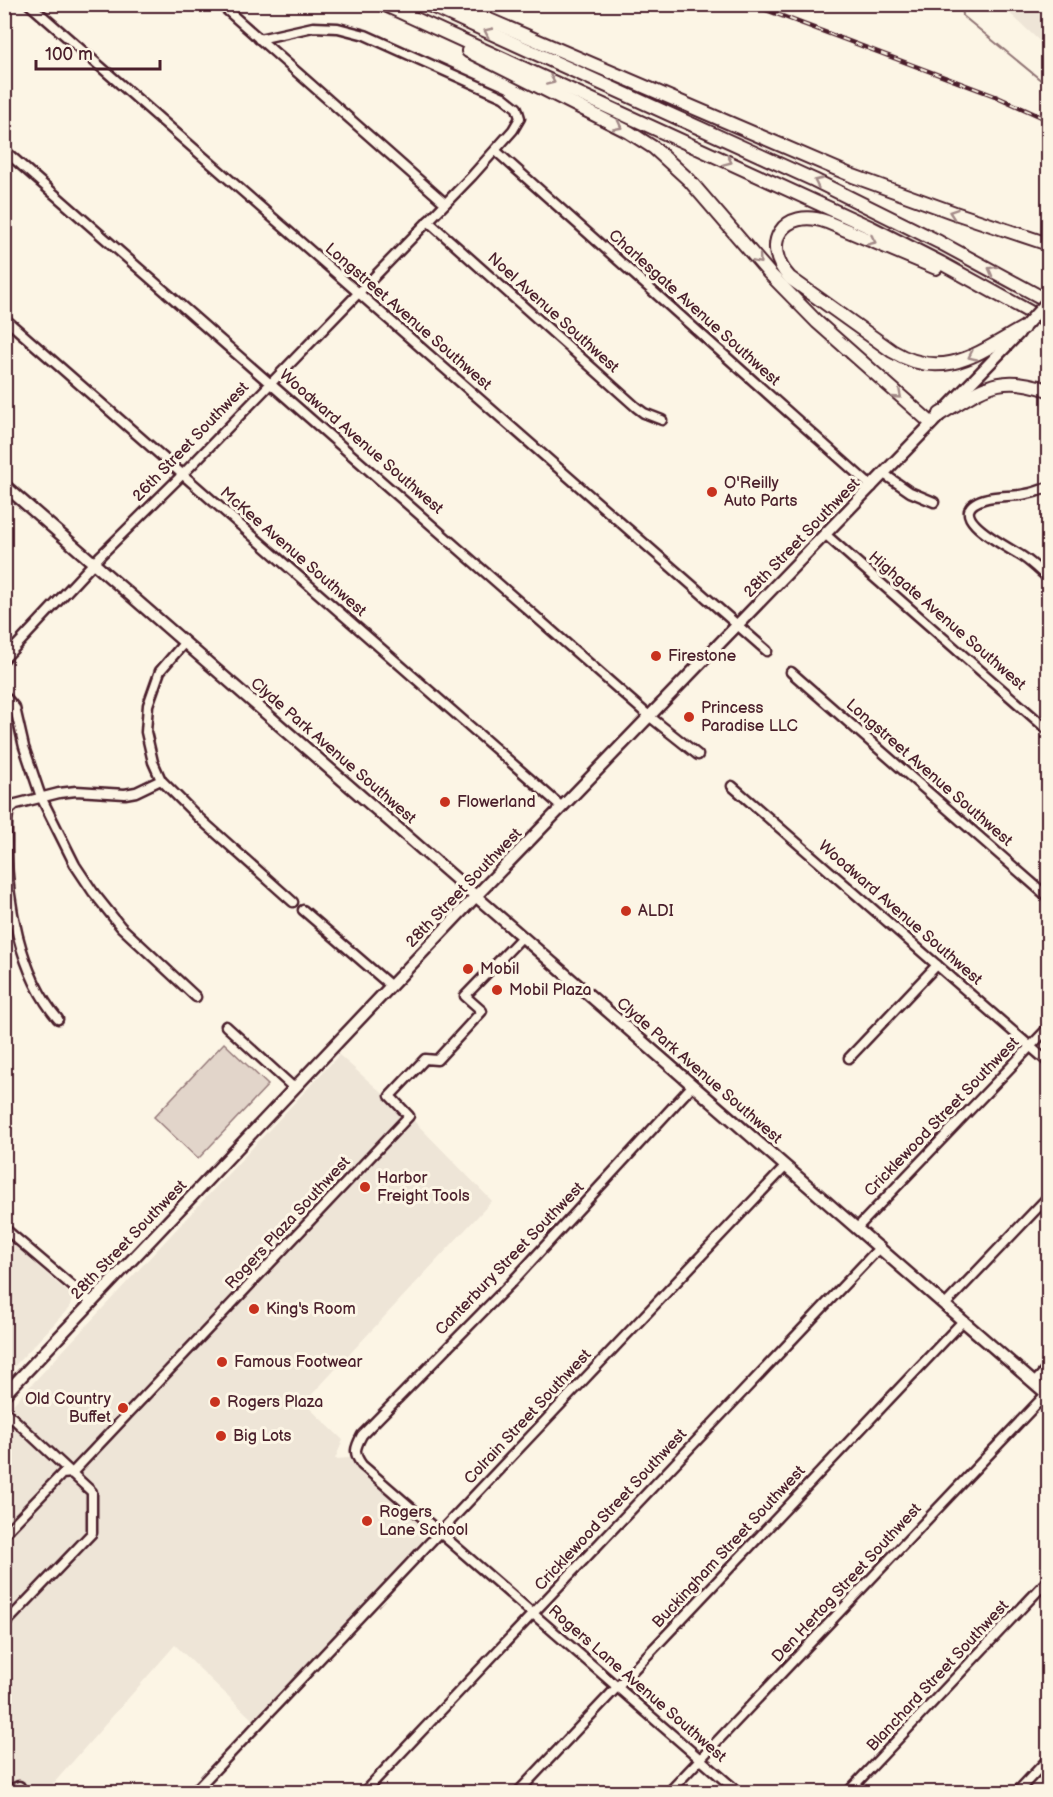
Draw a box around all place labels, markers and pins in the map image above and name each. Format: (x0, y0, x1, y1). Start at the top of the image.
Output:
place label: O'Reilly Auto Parts (724, 474, 798, 511)
marker: O'Reilly Auto Parts (705, 485, 719, 499)
place label: Firestone (668, 647, 737, 666)
marker: Firestone (649, 649, 663, 663)
place label: Princess Paradise LLC (701, 699, 798, 736)
marker: Princess Paradise LLC (682, 710, 696, 724)
place label: Flowerland (457, 793, 536, 812)
marker: Flowerland (438, 795, 452, 809)
place label: ALDI (638, 902, 674, 921)
marker: ALDI (619, 904, 633, 918)
place label: Mobil (480, 960, 519, 979)
marker: Mobil (461, 962, 475, 976)
place label: Mobil Plaza (509, 981, 592, 1000)
marker: Mobil Plaza (490, 983, 504, 997)
place label: Harbor Freight Tools (377, 1169, 470, 1206)
marker: Harbor Freight Tools (358, 1180, 372, 1194)
place label: King's Room (266, 1300, 356, 1319)
marker: King's Room (247, 1302, 261, 1316)
place label: Famous Footwear (234, 1353, 363, 1372)
marker: Famous Footwear (215, 1355, 229, 1369)
place label: Old Country Buffet (25, 1390, 112, 1427)
place label: Rogers Plaza (227, 1393, 323, 1412)
marker: Rogers Plaza (208, 1395, 222, 1409)
marker: Old Country Buffet (116, 1401, 130, 1415)
place label: Big Lots (233, 1427, 292, 1446)
marker: Big Lots (214, 1429, 228, 1443)
place label: Rogers Lane School (379, 1503, 468, 1540)
marker: Rogers Lane School (360, 1514, 374, 1528)

